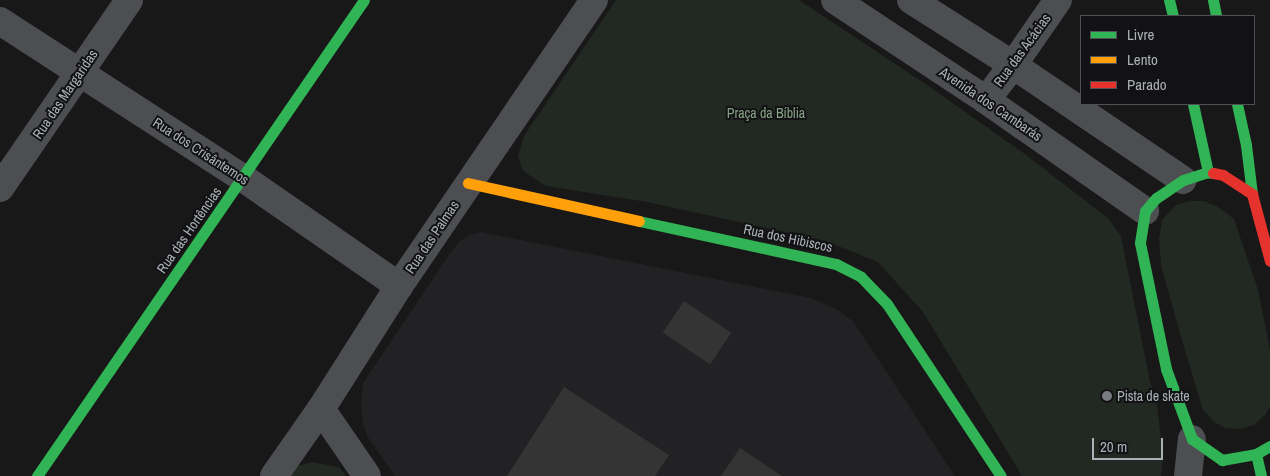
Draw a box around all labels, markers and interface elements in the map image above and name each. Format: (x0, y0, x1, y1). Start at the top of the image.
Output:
street label: Rua das Acácias (990, 10, 1054, 90)
legend (1080, 15, 1255, 105)
text: Livre (1127, 24, 1154, 45)
street label: Rua das Margaridas (29, 46, 101, 142)
text: Lento (1127, 49, 1158, 70)
street label: Avenida dos Cambarás (937, 64, 1045, 144)
text: Parado (1127, 74, 1167, 95)
park label: Praça da Bíblia (727, 105, 805, 121)
street label: Rua dos Crisântemos (150, 114, 252, 188)
street label: Rua das Hortências (153, 184, 225, 276)
street label: Rua das Palmas (401, 197, 463, 277)
street label: Rua dos Hibiscos (742, 220, 834, 256)
place label: Pista de skate (1117, 388, 1190, 404)
marker: Pista de skate (1101, 390, 1113, 402)
scale bar (1095, 428, 1166, 460)
text: 20 m (1100, 436, 1127, 457)

